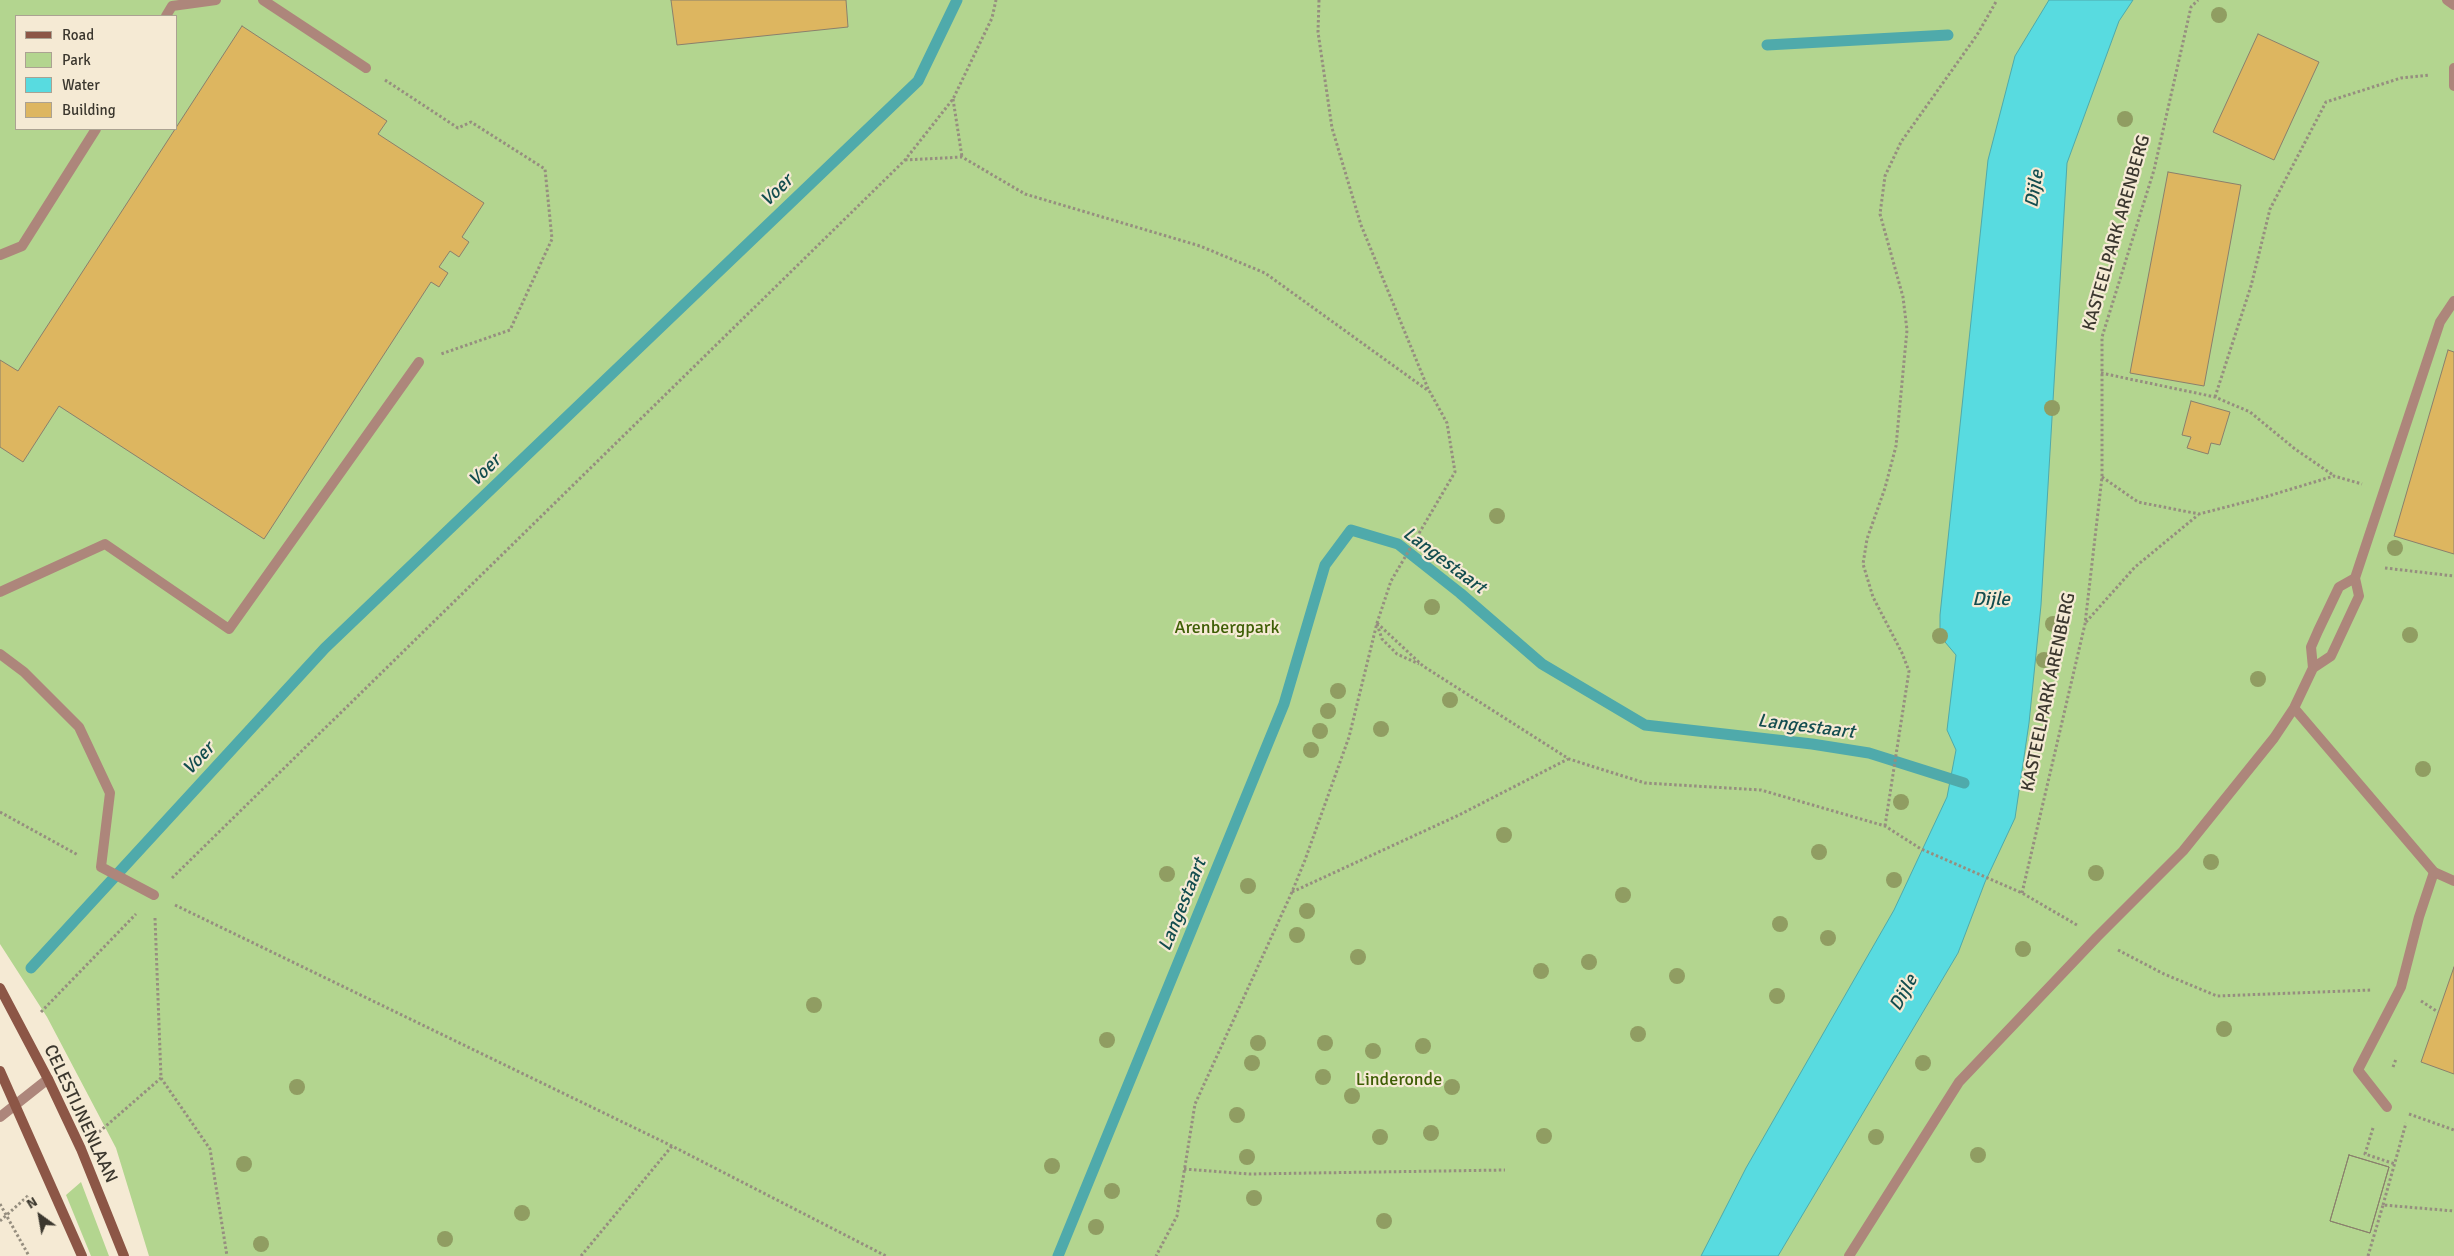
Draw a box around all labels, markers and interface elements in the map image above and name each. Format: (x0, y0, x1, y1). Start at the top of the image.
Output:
legend (15, 15, 178, 130)
text: Road (62, 26, 94, 44)
text: Park (62, 51, 91, 69)
text: Water (62, 76, 100, 94)
text: Building (62, 101, 116, 119)
street label: KASTEELPARK ARENBERG (2079, 133, 2155, 333)
water label: Dijle (2021, 169, 2049, 209)
water label: Voer (756, 170, 798, 212)
water label: Voer (464, 450, 506, 492)
water label: Langestaart (1398, 523, 1490, 599)
water label: Dijle (1972, 589, 2010, 611)
street label: KASTEELPARK ARENBERG (2017, 591, 2081, 793)
park label: Arenbergpark (1175, 617, 1279, 639)
water label: Langestaart (1756, 710, 1856, 744)
water label: Voer (178, 738, 220, 780)
water label: Langestaart (1154, 856, 1212, 954)
water label: Dijle (1885, 971, 1923, 1015)
street label: CELESTIJNENLAAN (38, 1041, 122, 1187)
park label: Linderonde (1356, 1069, 1442, 1091)
north arrow (15, 1191, 65, 1241)
text: N (23, 1193, 40, 1213)

